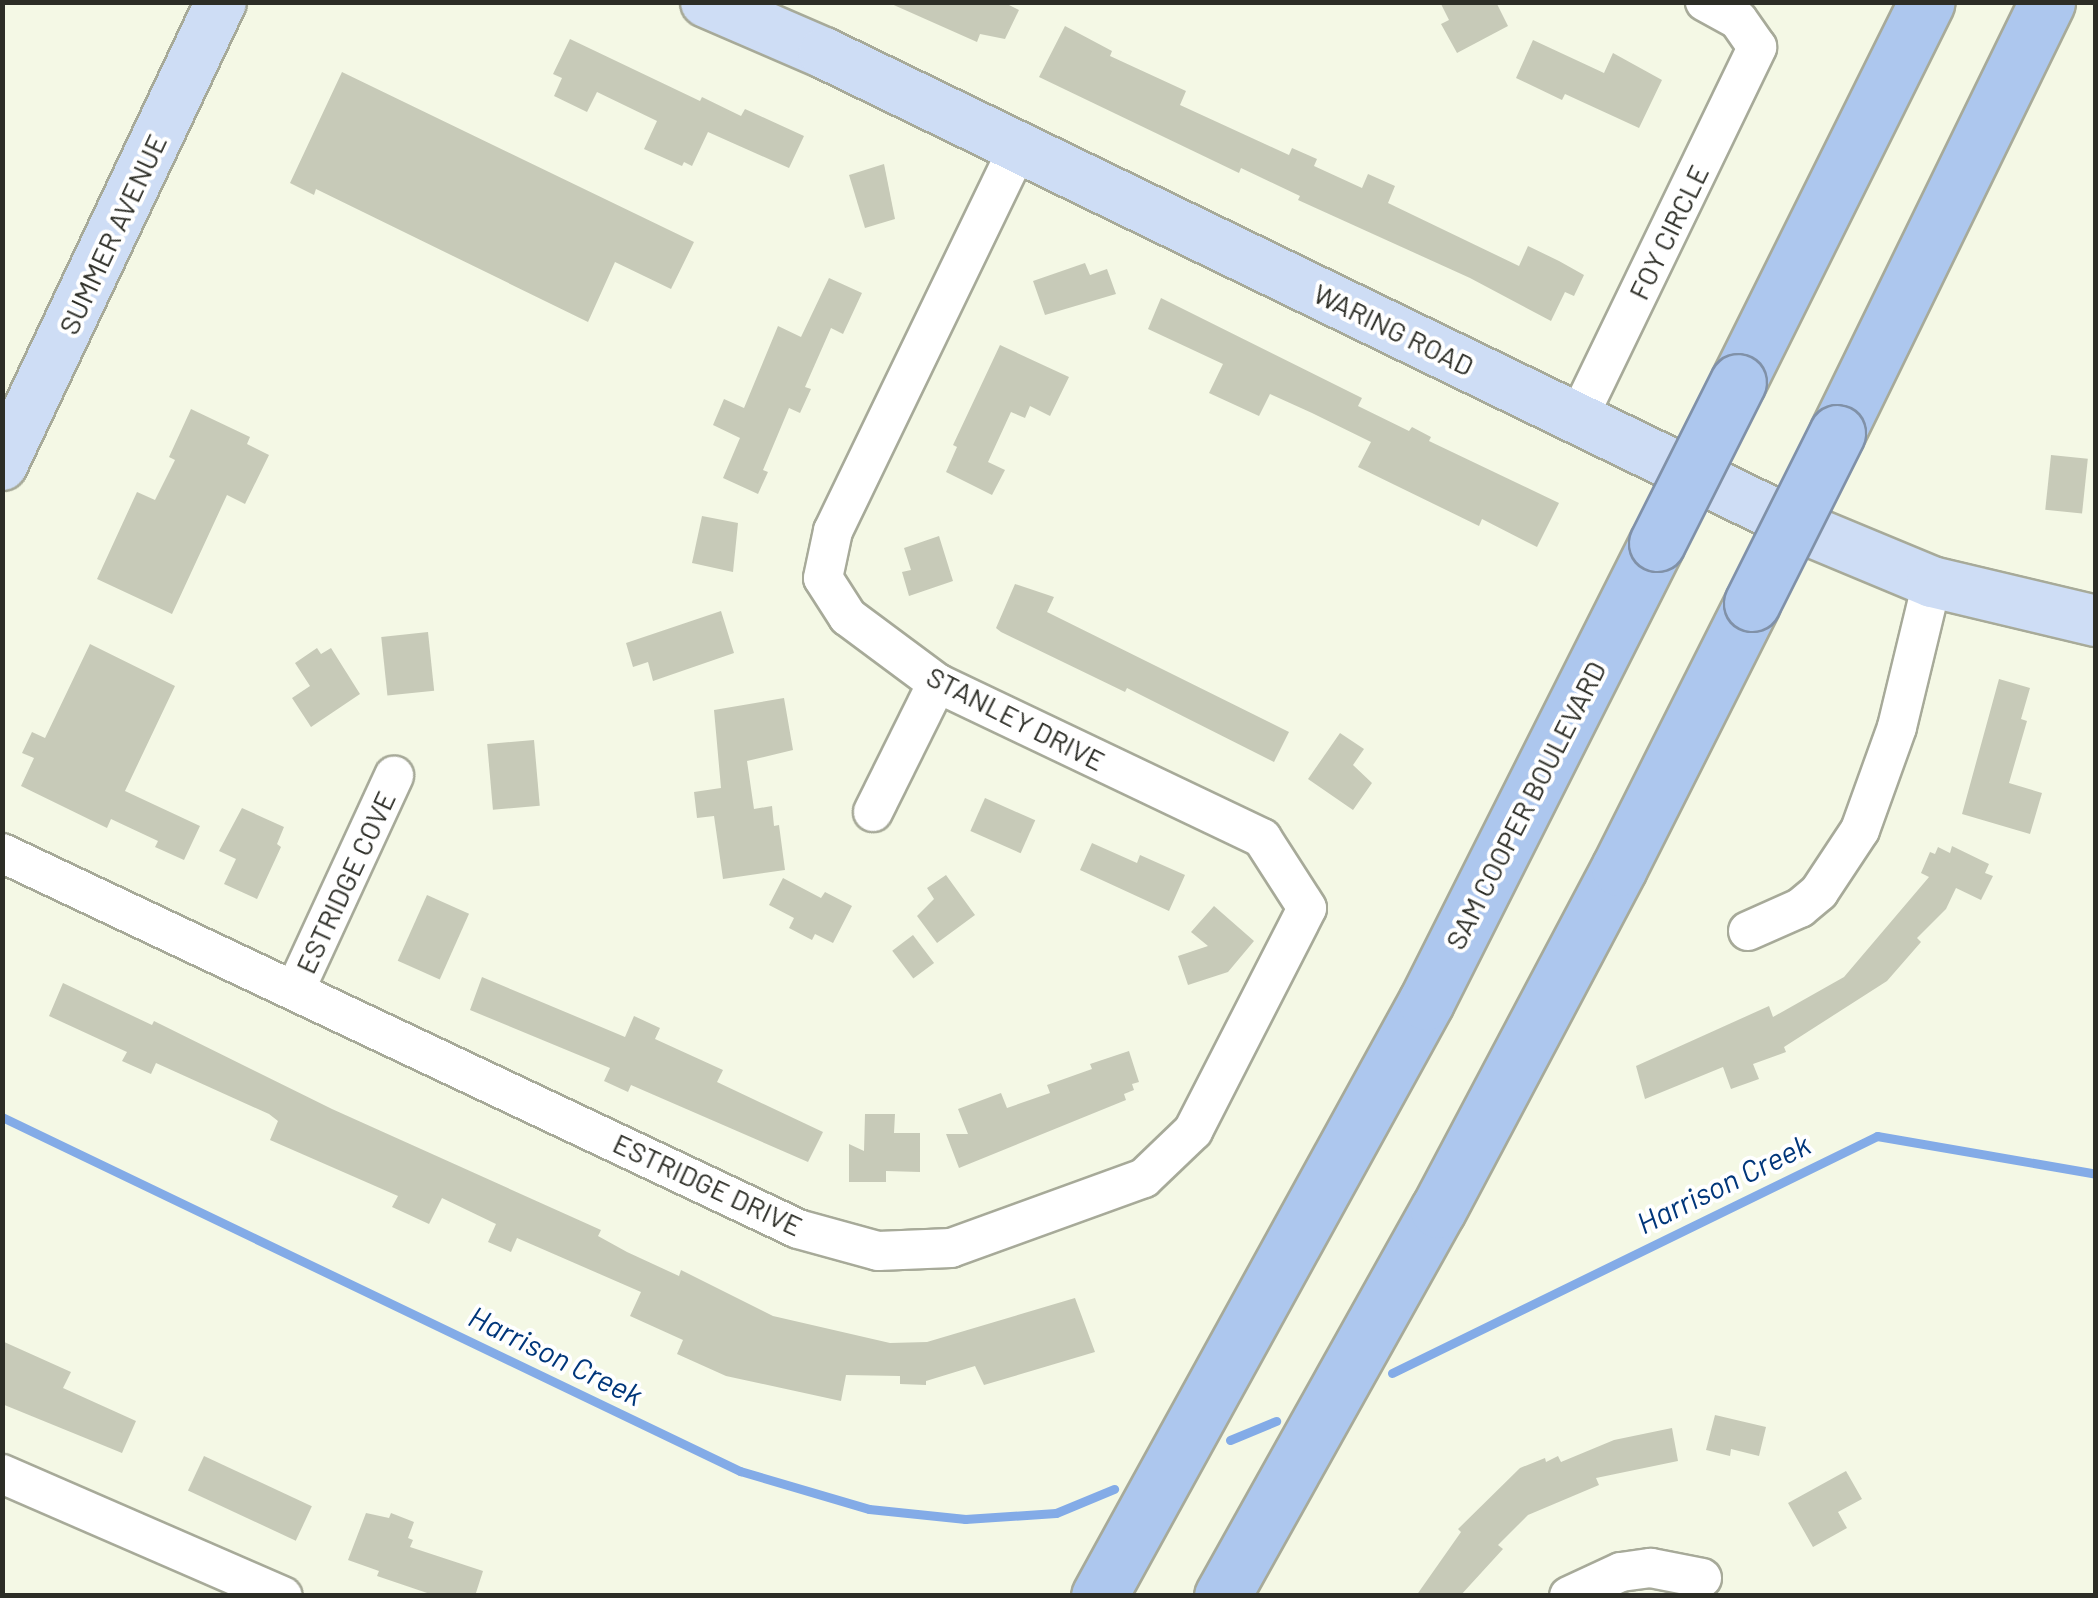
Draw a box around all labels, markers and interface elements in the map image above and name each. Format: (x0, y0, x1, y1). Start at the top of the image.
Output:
street label: SUMMER AVENUE (51, 129, 173, 339)
street label: FOY CIRCLE (1621, 159, 1715, 305)
street label: WARING ROAD (1308, 276, 1480, 382)
street label: SAM COOPER BOULEVARD (1438, 655, 1612, 955)
street label: STANLEY DRIVE (921, 659, 1111, 777)
street label: ESTRIDGE COVE (288, 786, 402, 978)
water label: Harrison Creek (1630, 1125, 1816, 1241)
street label: ESTRIDGE DRIVE (608, 1126, 808, 1242)
water label: Harrison Creek (463, 1297, 649, 1413)

